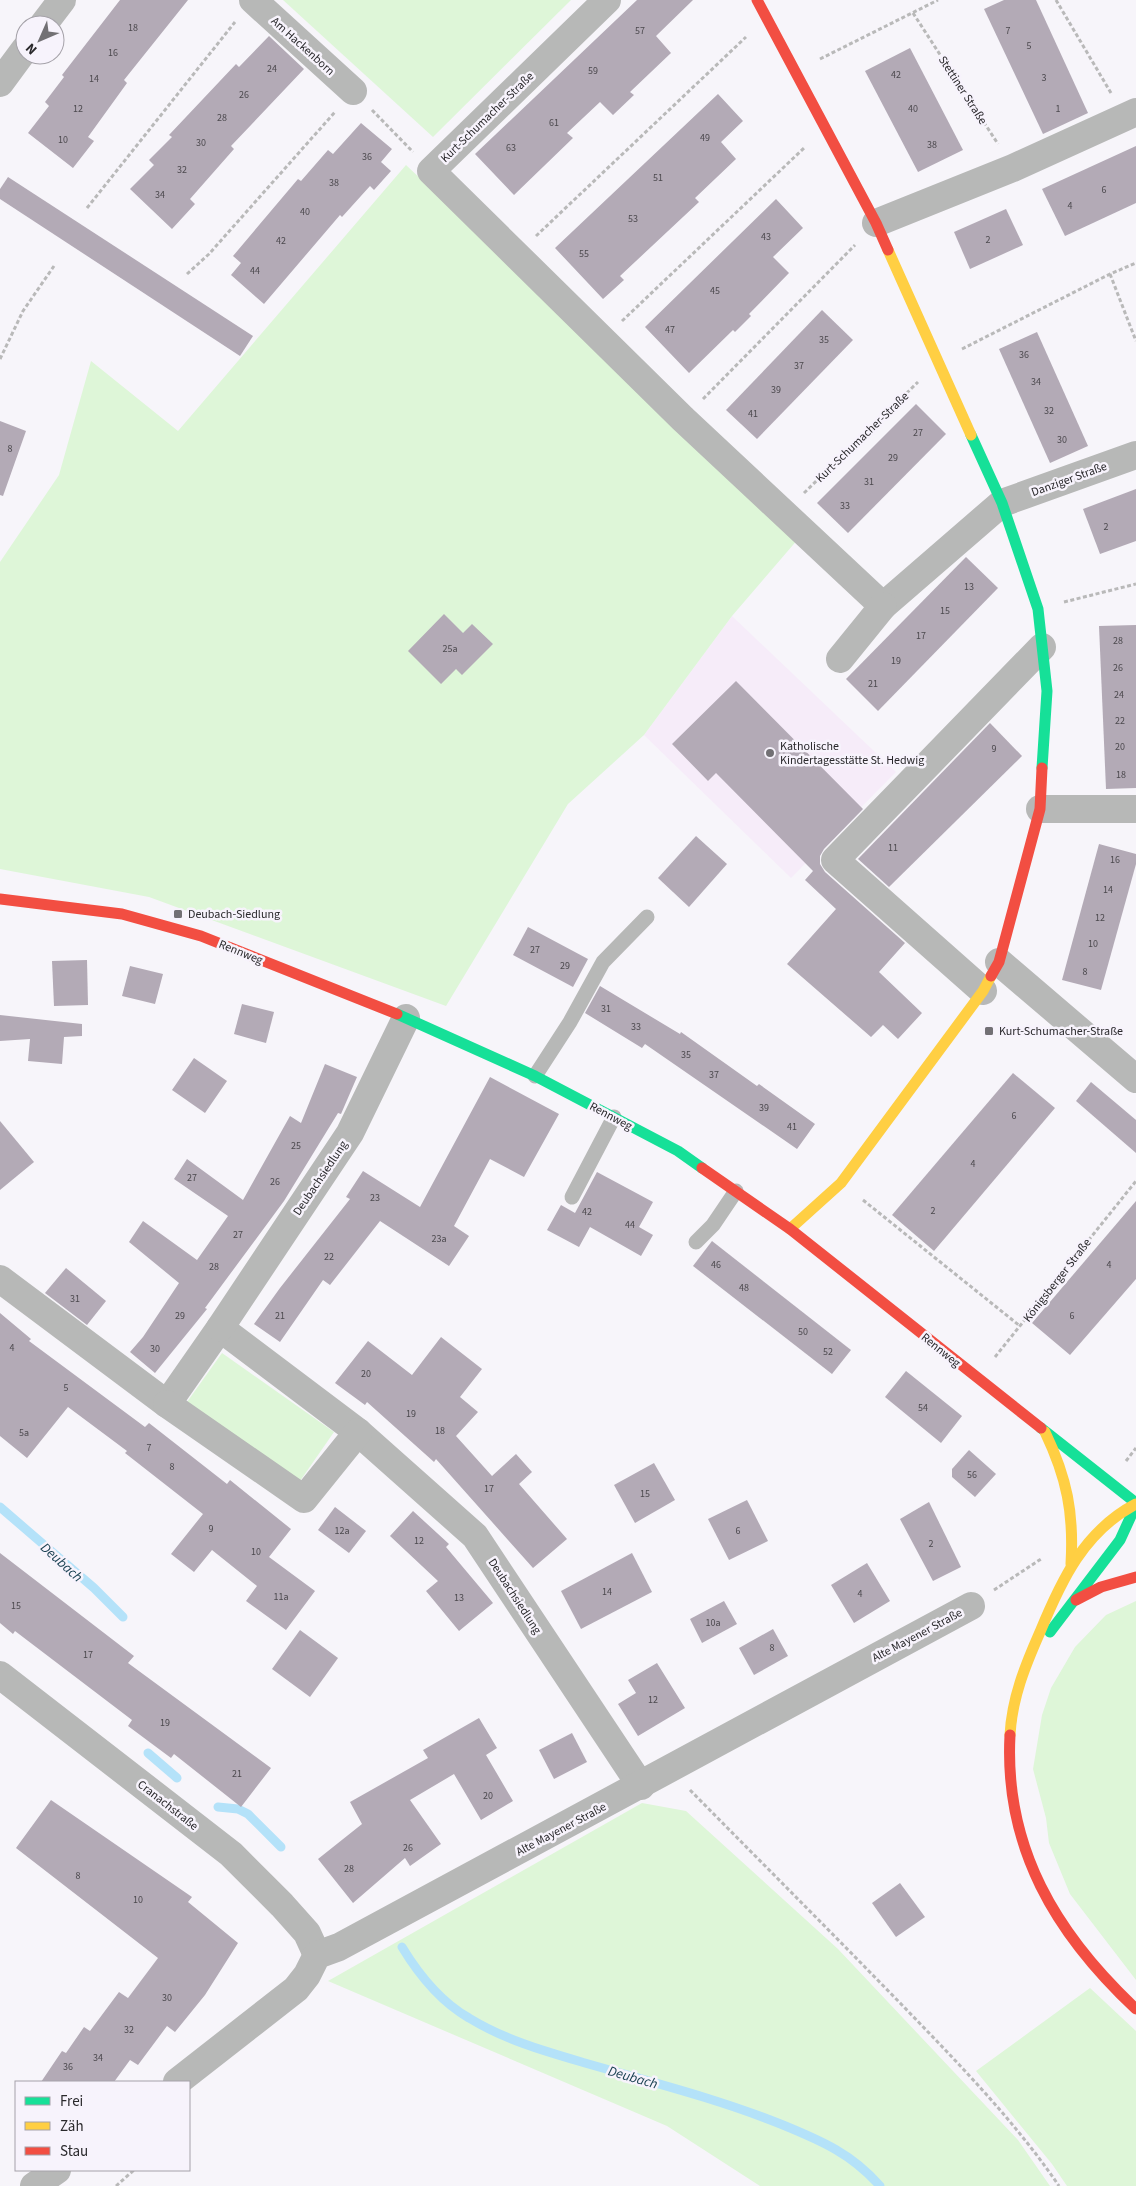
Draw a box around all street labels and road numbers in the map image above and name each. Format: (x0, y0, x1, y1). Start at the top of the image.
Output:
street label: Am Hackenborn (267, 13, 338, 80)
street label: Stettiner Straße (934, 53, 991, 128)
street label: Kurt-Schumacher-Straße (437, 68, 538, 167)
street label: Kurt-Schumacher-Straße (812, 388, 913, 487)
street label: Danziger Straße (1029, 458, 1109, 501)
street label: Rennweg (216, 936, 265, 969)
street label: Rennweg (586, 1098, 635, 1135)
street label: Deubachsiedlung (289, 1137, 352, 1219)
street label: Königsberger Straße (1019, 1235, 1096, 1326)
street label: Rennweg (917, 1329, 964, 1372)
street label: Deubachsiedlung (484, 1555, 545, 1637)
street label: Alte Mayener Straße (869, 1604, 965, 1666)
street label: Cranachstraße (134, 1776, 202, 1835)
street label: Alte Mayener Straße (513, 1798, 609, 1860)

